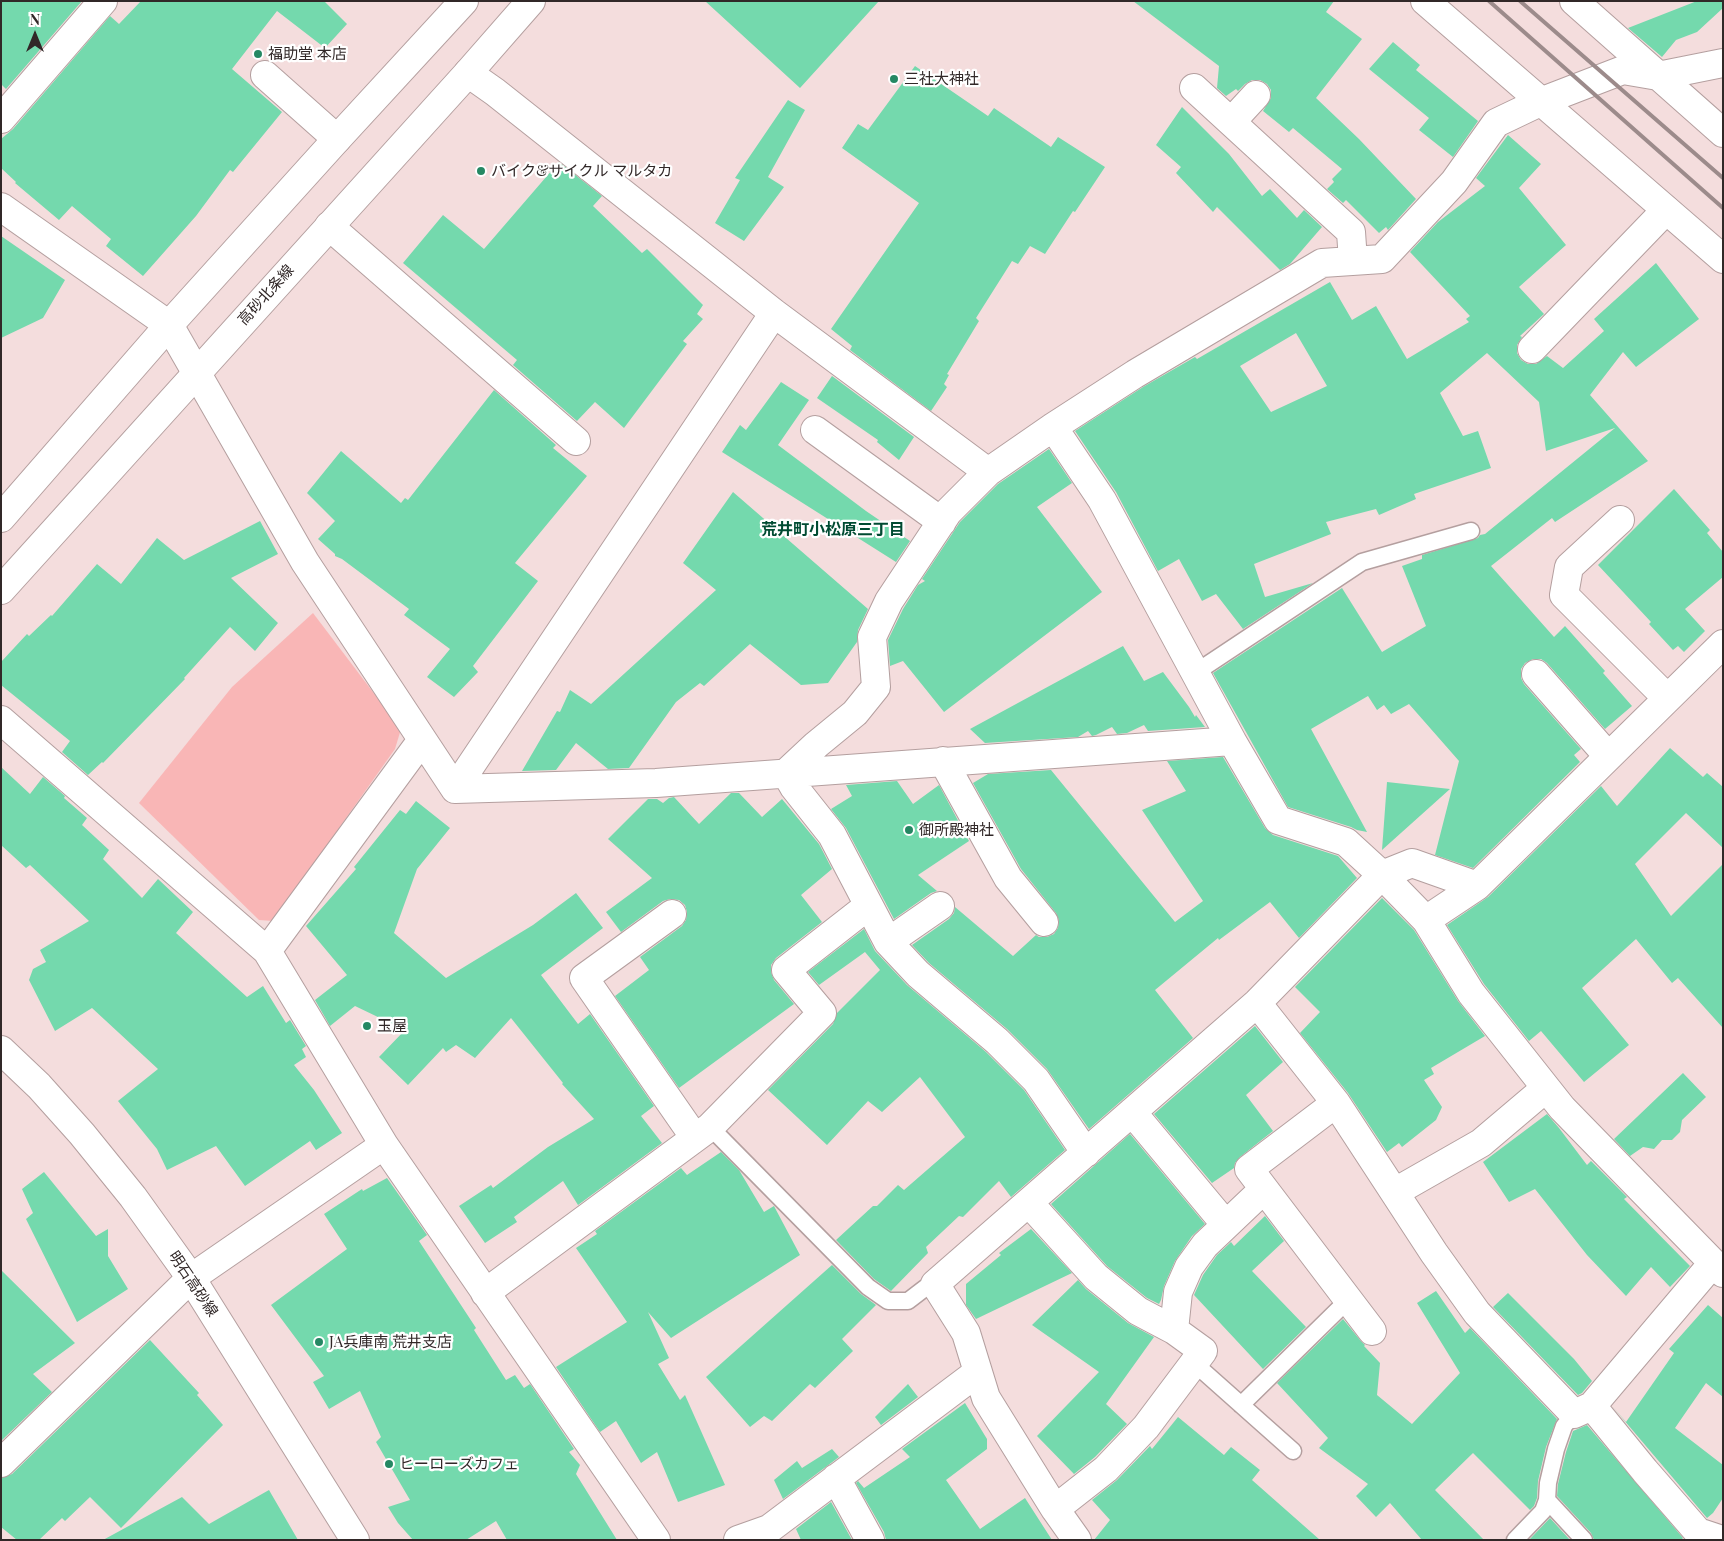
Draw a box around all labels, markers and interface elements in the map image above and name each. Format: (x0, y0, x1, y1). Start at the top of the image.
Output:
north arrow (10, 10, 60, 60)
text: N (30, 10, 40, 29)
place label: 福助堂 本店 (268, 45, 347, 63)
marker: 福助堂 本店 (252, 48, 264, 60)
place label: 三社大神社 (904, 70, 979, 88)
marker: 三社大神社 (888, 73, 900, 85)
place label: バイク&サイクル マルタカ (491, 162, 672, 180)
marker: バイク&サイクル マルタカ (475, 165, 487, 177)
street label: 高砂北条線 (234, 261, 298, 329)
district label: 荒井町小松原三丁目 (761, 520, 905, 540)
place label: 御所殿神社 (919, 821, 994, 839)
marker: 御所殿神社 (903, 824, 915, 836)
place label: 玉屋 (377, 1017, 407, 1035)
marker: 玉屋 (361, 1020, 373, 1032)
street label: 明石高砂線 (165, 1248, 221, 1320)
place label: JA兵庫南 荒井支店 (329, 1333, 452, 1351)
marker: JA兵庫南 荒井支店 (313, 1336, 325, 1348)
place label: ヒーローズカフェ (399, 1455, 519, 1473)
marker: ヒーローズカフェ (383, 1458, 395, 1470)

